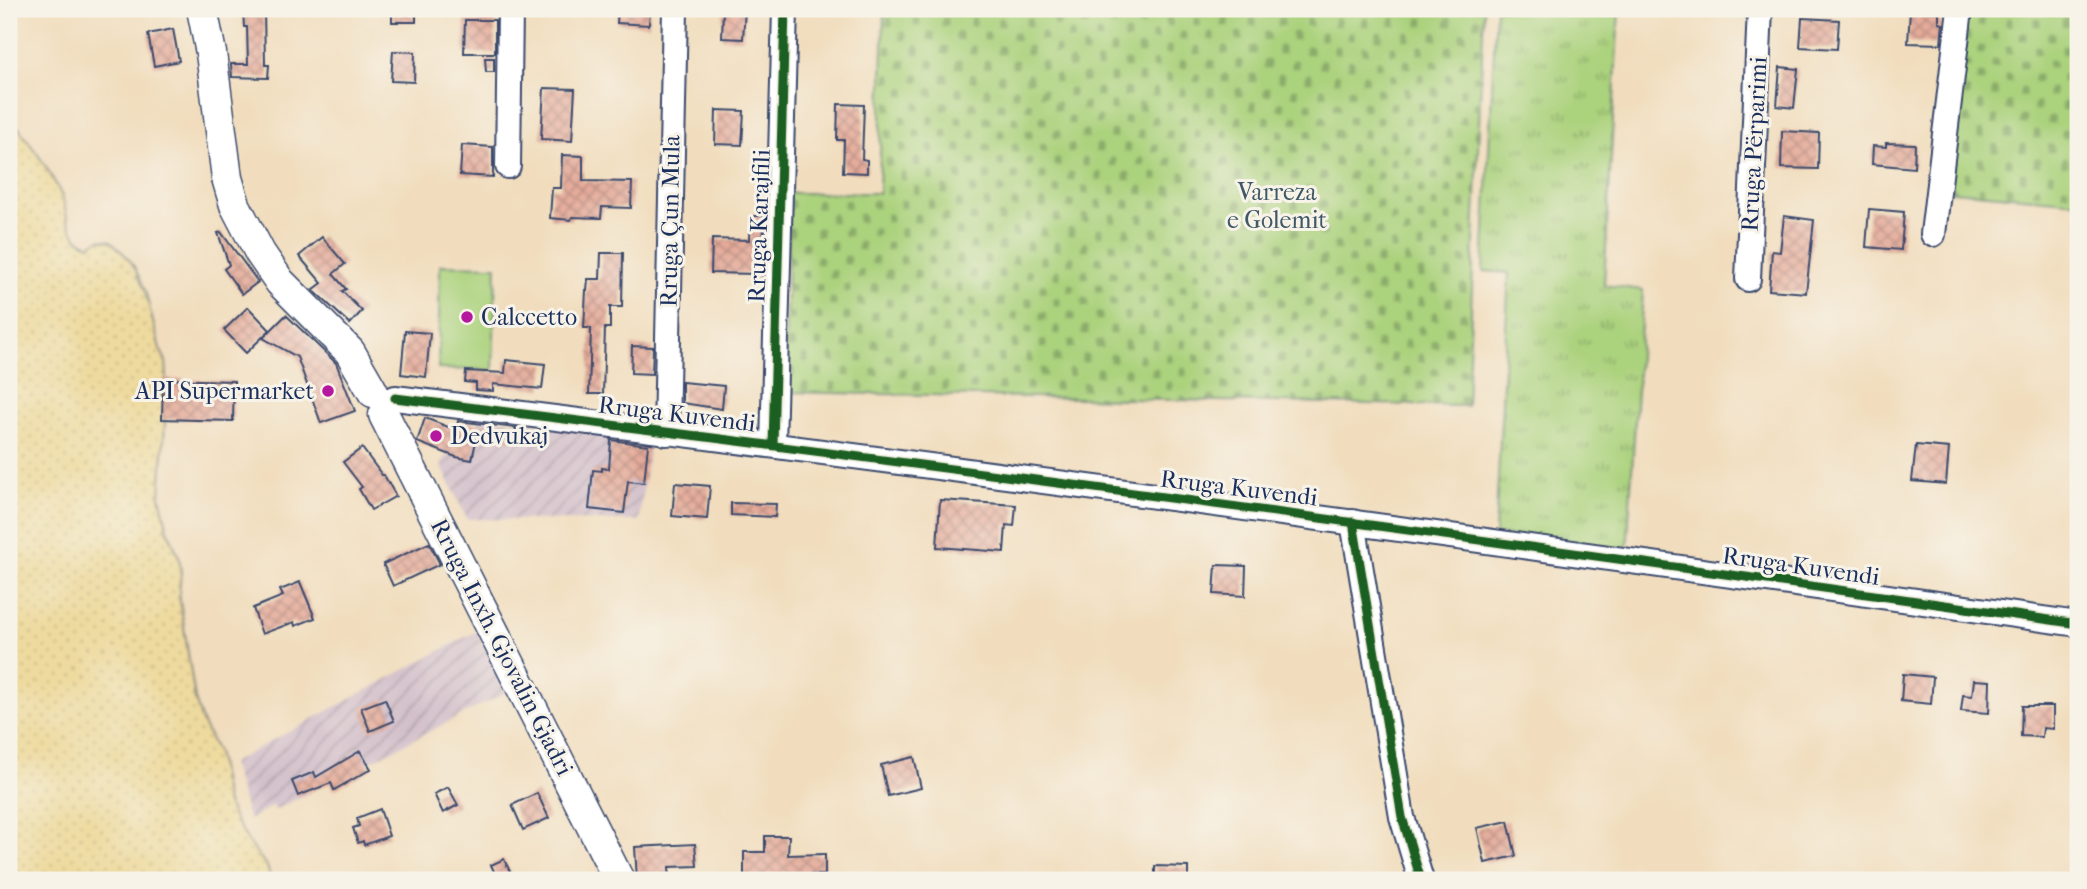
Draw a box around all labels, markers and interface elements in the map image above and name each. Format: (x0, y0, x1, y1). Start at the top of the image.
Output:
street label: Rruga Përparimi (1735, 56, 1773, 232)
street label: Rruga Çun Mula (654, 134, 686, 307)
street label: Rruga Karajfili (742, 149, 776, 303)
park label: Varreza e Golemit (1227, 178, 1327, 234)
place label: Calccetto (481, 303, 577, 331)
marker: Calccetto (459, 309, 475, 325)
place label: API Supermarket (134, 377, 314, 405)
marker: API Supermarket (320, 383, 336, 399)
street label: Rruga Kuvendi (597, 390, 757, 438)
place label: Dedvukaj (450, 422, 548, 450)
marker: Dedvukaj (428, 428, 444, 444)
street label: Rruga Kuvendi (1159, 464, 1319, 512)
street label: Rruga Inxh. Gjovalin Gjadri (425, 514, 579, 780)
street label: Rruga Kuvendi (1721, 541, 1881, 591)

